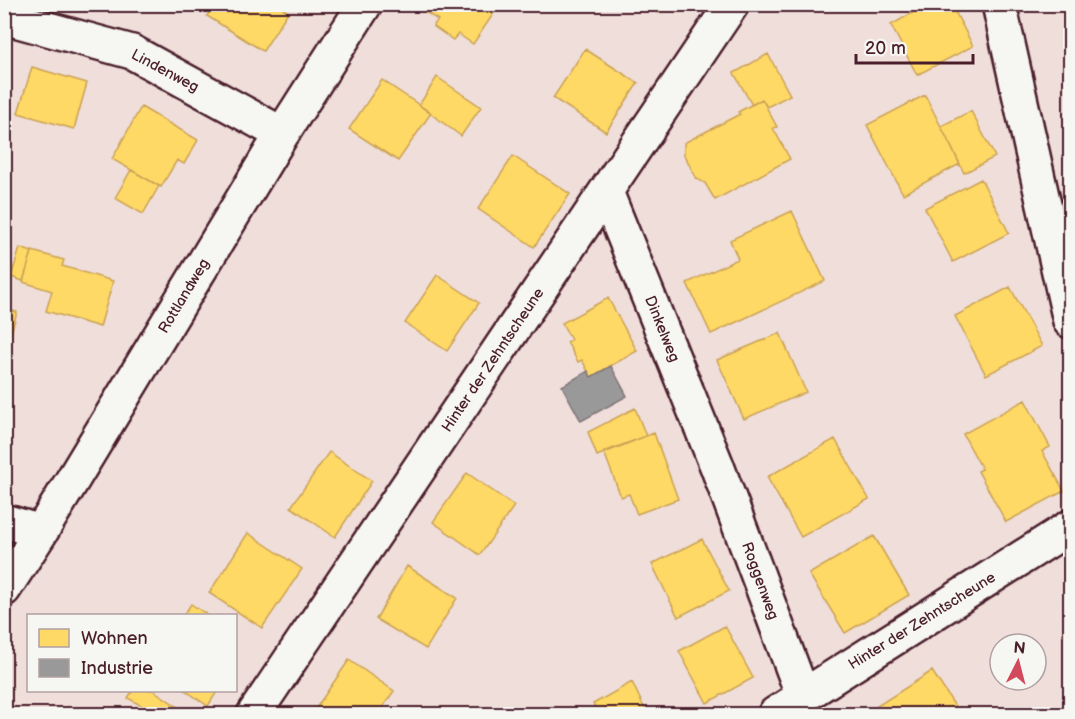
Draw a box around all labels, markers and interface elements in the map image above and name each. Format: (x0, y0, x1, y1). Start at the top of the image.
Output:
scale bar (856, 27, 973, 65)
text: 20 m (865, 38, 906, 59)
street label: Lindenweg (128, 45, 202, 97)
street label: Rottlandweg (154, 255, 214, 337)
street label: Hinter der Zehntscheune (438, 284, 548, 436)
street label: Dinkelweg (640, 293, 684, 365)
street label: Roggenweg (737, 540, 783, 622)
street label: Hinter der Zehntscheune (845, 568, 999, 674)
legend (27, 614, 237, 692)
text: Wohnen (81, 628, 148, 649)
north arrow (988, 632, 1048, 692)
text: N (1012, 638, 1026, 659)
text: Industrie (81, 658, 153, 679)

